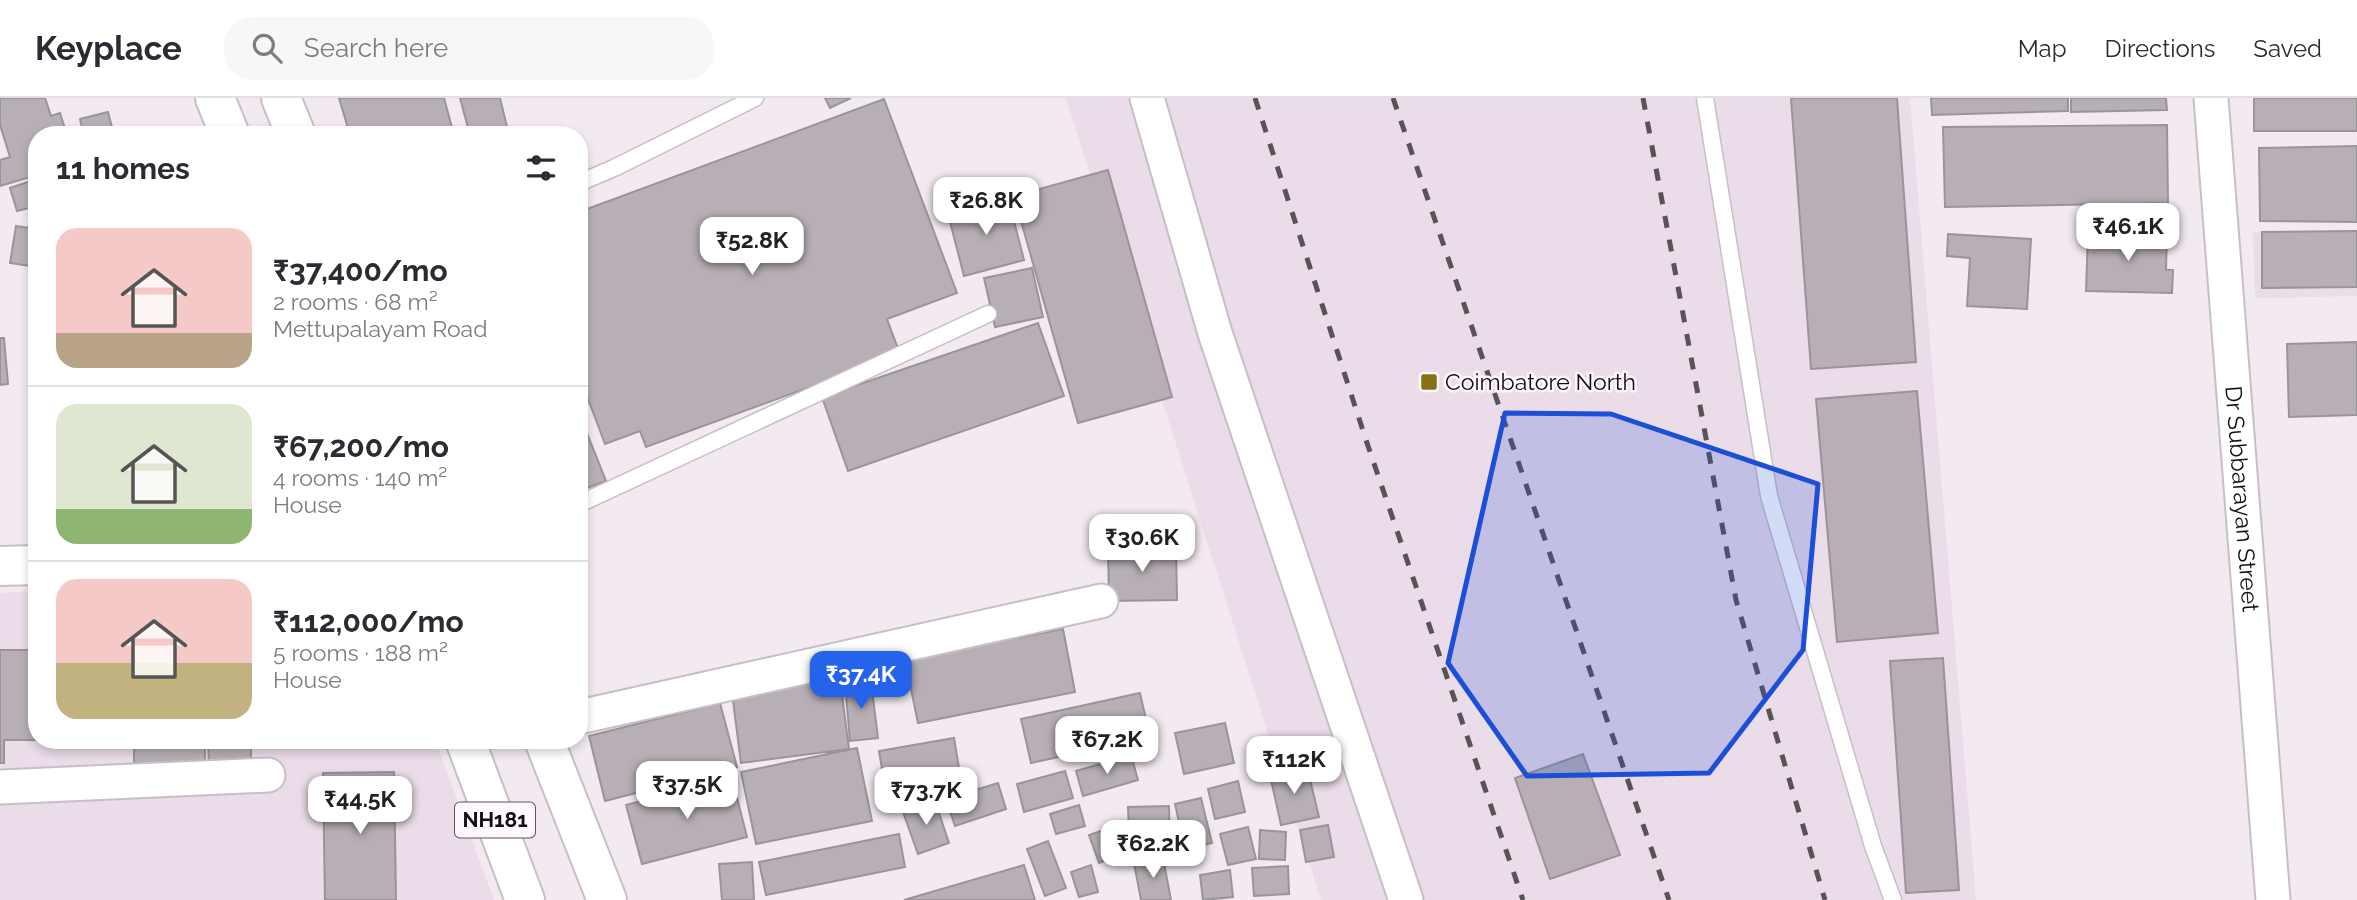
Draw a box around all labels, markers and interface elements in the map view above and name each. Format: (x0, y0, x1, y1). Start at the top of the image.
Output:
search box (224, 17, 714, 80)
text: Keyplace (35, 29, 182, 68)
icon: search (248, 29, 286, 67)
text: Search here (304, 33, 448, 63)
text: Map (2018, 34, 2067, 63)
text: Directions (2105, 34, 2215, 63)
text: Saved (2253, 34, 2322, 63)
icon: filters (522, 149, 560, 187)
text: 11 homes (56, 151, 190, 186)
pin: ₹26.8K (929, 178, 1043, 237)
text: ₹26.8K (949, 186, 1023, 213)
pin: ₹46.1K (2071, 204, 2185, 263)
text: ₹46.1K (2092, 212, 2164, 239)
pin: ₹52.8K (695, 218, 809, 277)
text: ₹52.8K (716, 226, 788, 253)
text: ₹37,400/mo (273, 253, 448, 288)
icon: home (112, 256, 196, 340)
text: 2 rooms · 68 m² (273, 288, 438, 315)
text: Mettupalayam Road (273, 315, 487, 342)
place label: Coimbatore North (1445, 368, 1636, 395)
marker: Coimbatore North (1419, 372, 1439, 392)
street label: Dr Subbarayan Street (2220, 385, 2265, 613)
text: ₹67,200/mo (273, 429, 449, 464)
icon: home (112, 432, 196, 516)
text: 4 rooms · 140 m² (273, 464, 447, 491)
text: House (273, 491, 342, 518)
pin: ₹30.6K (1085, 514, 1199, 574)
text: ₹30.6K (1105, 523, 1179, 550)
text: ₹112,000/mo (273, 604, 464, 639)
icon: home (112, 607, 196, 691)
text: 5 rooms · 188 m² (273, 639, 448, 666)
pin: ₹37.4K (804, 652, 918, 711)
text: ₹37.4K (826, 660, 896, 687)
text: House (273, 666, 342, 693)
pin: ₹67.2K (1050, 716, 1164, 776)
text: ₹67.2K (1071, 725, 1143, 752)
pin: ₹112K (1245, 736, 1343, 796)
text: ₹112K (1262, 745, 1326, 772)
pin: ₹37.5K (630, 762, 744, 821)
pin: ₹73.7K (869, 768, 983, 827)
text: ₹37.5K (652, 770, 722, 797)
pin: ₹44.5K (303, 776, 417, 836)
text: ₹73.7K (890, 776, 962, 803)
text: ₹44.5K (324, 785, 396, 812)
road number: NH181 (455, 802, 535, 838)
pin: ₹62.2K (1096, 820, 1210, 880)
text: ₹62.2K (1117, 829, 1189, 856)

